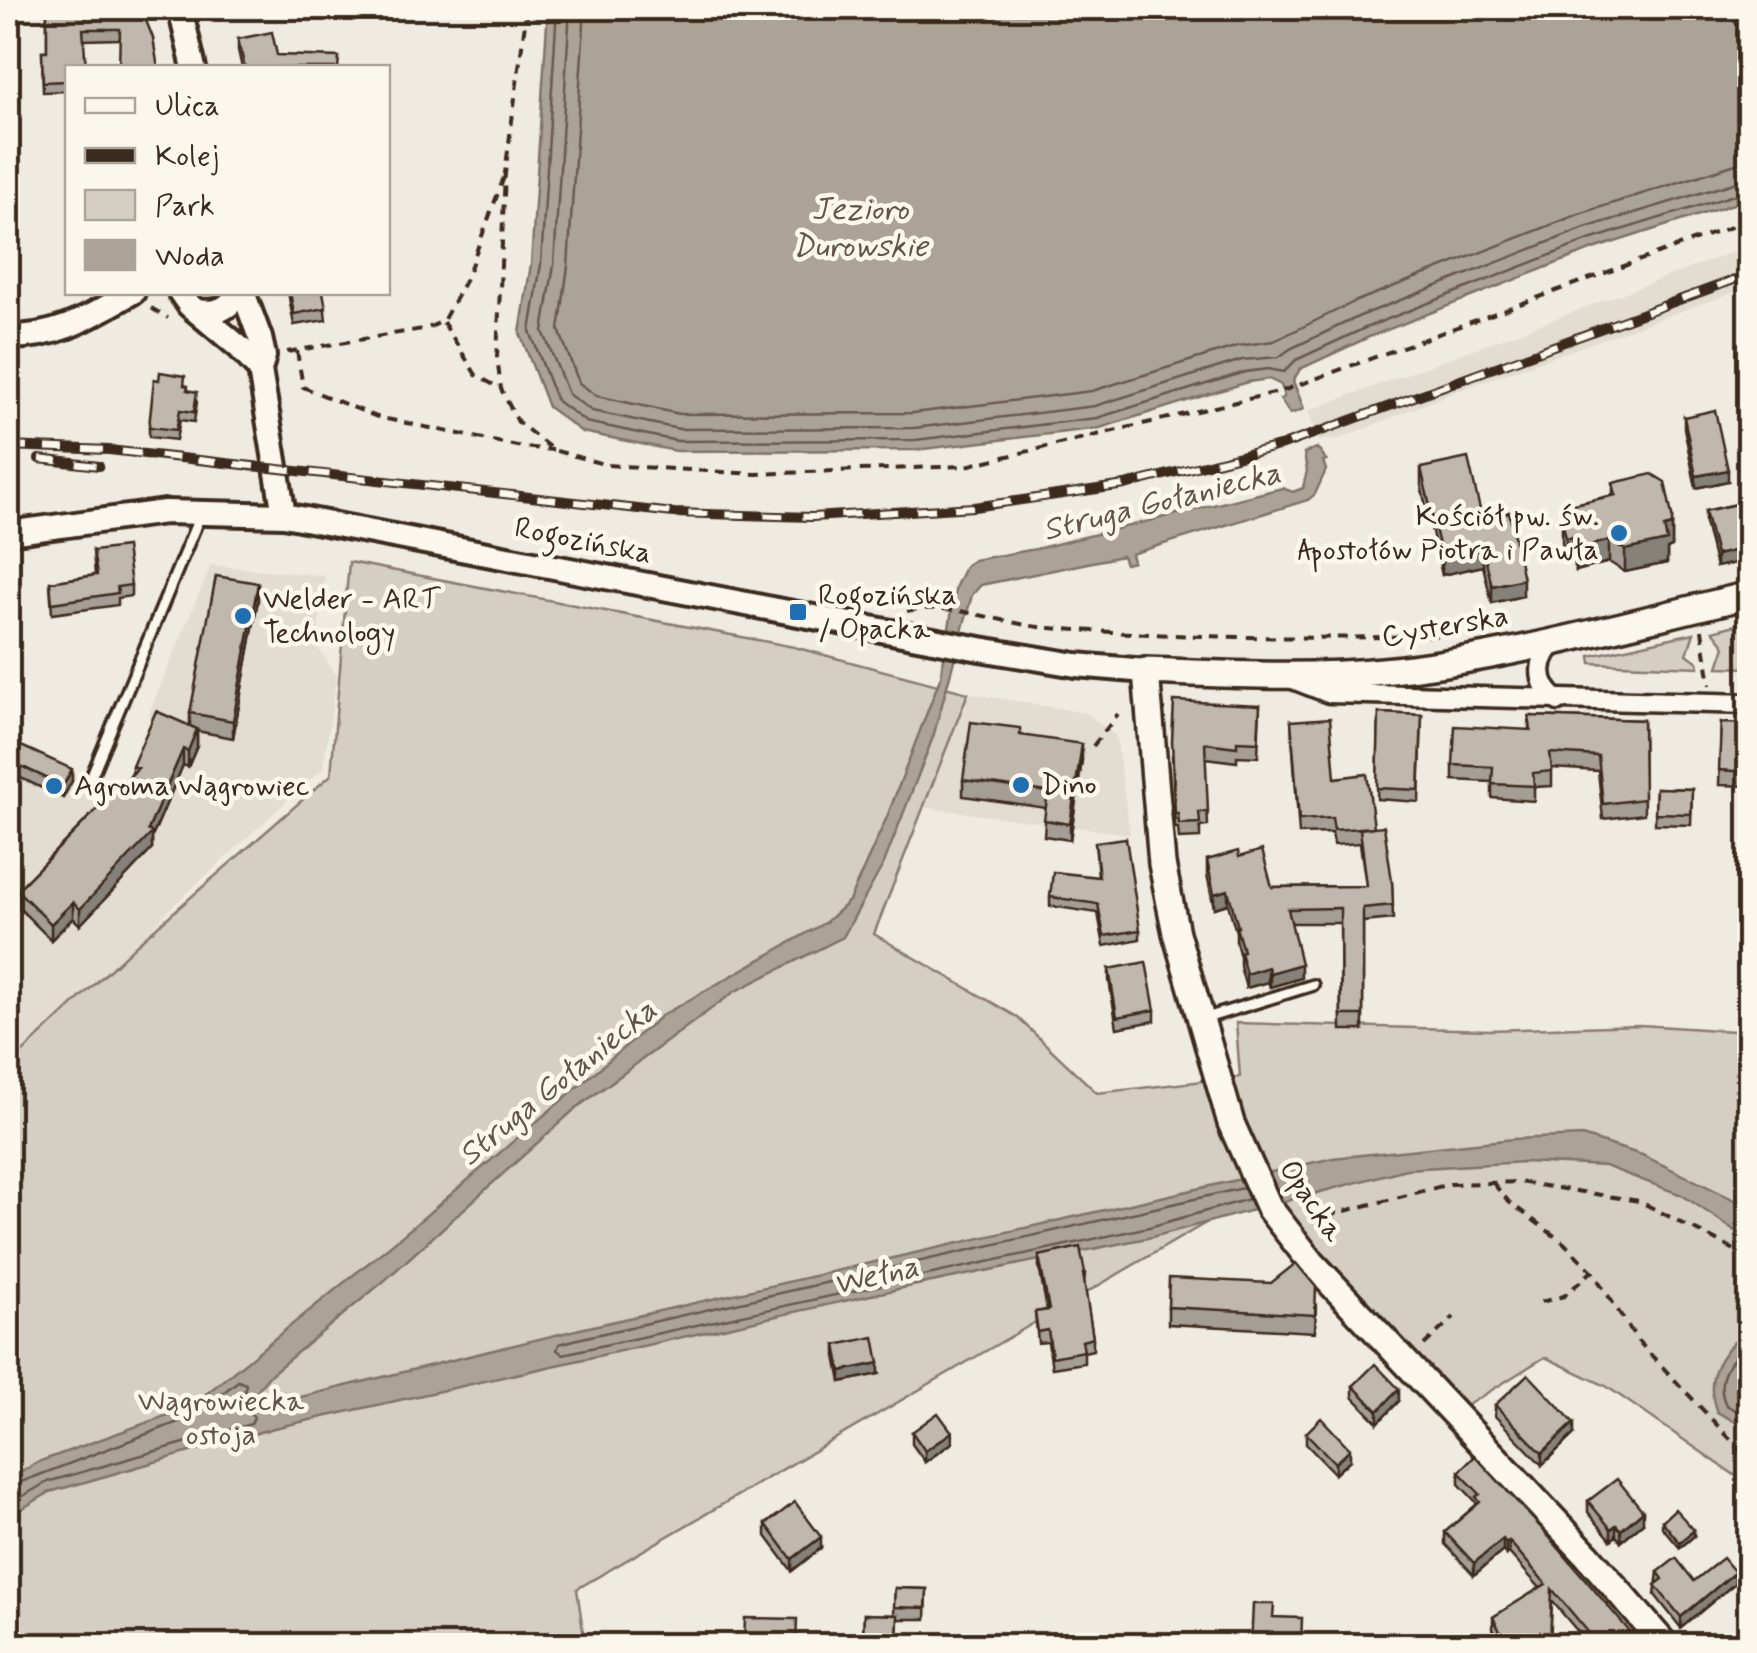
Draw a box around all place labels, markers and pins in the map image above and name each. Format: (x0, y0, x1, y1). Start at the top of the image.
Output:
place label: Kościół pw. św. Apostołów Piotra i Pawła (1298, 497, 1599, 573)
marker: Kościół pw. św. Apostołów Piotra i Pawła (1608, 522, 1630, 544)
place label: Rogozińska / Opacka (818, 576, 957, 649)
place label: Welder - ART Technology (263, 580, 442, 655)
marker: Rogozińska / Opacka (787, 601, 809, 623)
marker: Welder - ART Technology (232, 605, 254, 627)
place label: Dino (1041, 766, 1097, 805)
place label: Agroma Wągrowiec (74, 767, 310, 806)
marker: Dino (1010, 774, 1032, 796)
marker: Agroma Wągrowiec (43, 775, 65, 797)

